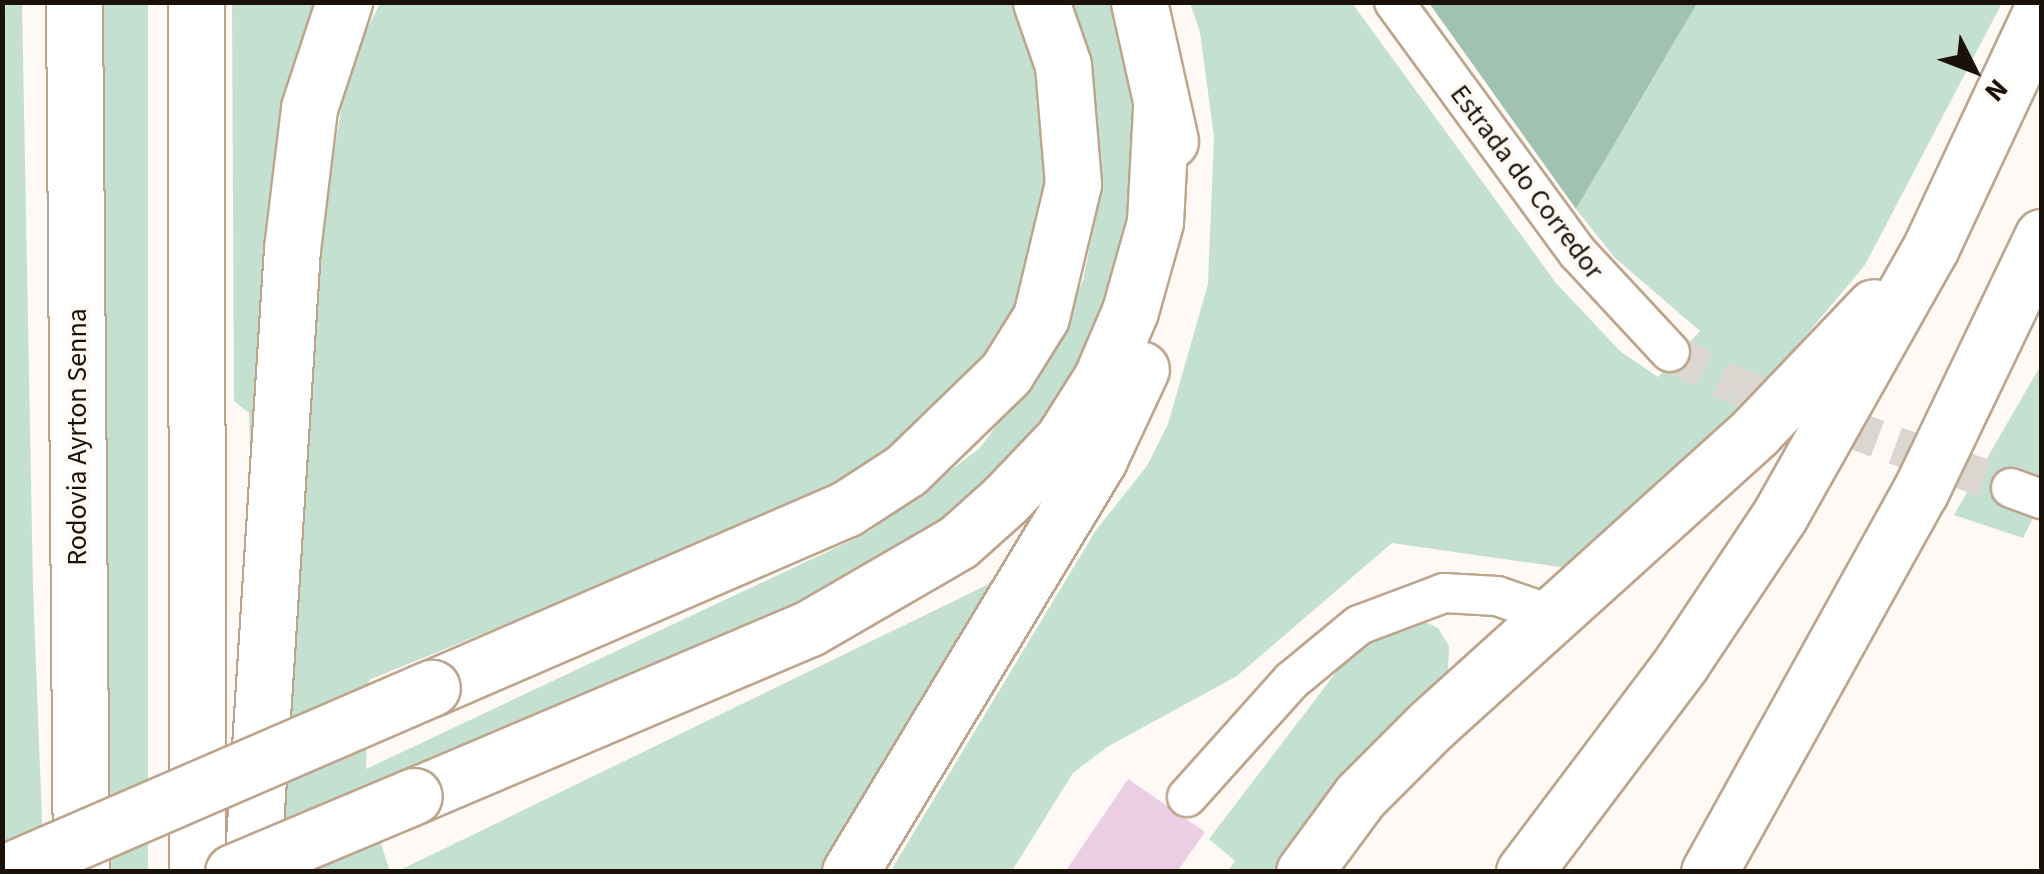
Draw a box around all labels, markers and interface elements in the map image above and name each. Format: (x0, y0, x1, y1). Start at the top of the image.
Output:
north arrow (1924, 20, 2024, 120)
text: N (1975, 70, 2017, 110)
street label: Estrada do Corredor (1443, 78, 1611, 286)
street label: Rodovia Ayrton Senna (60, 308, 94, 566)

